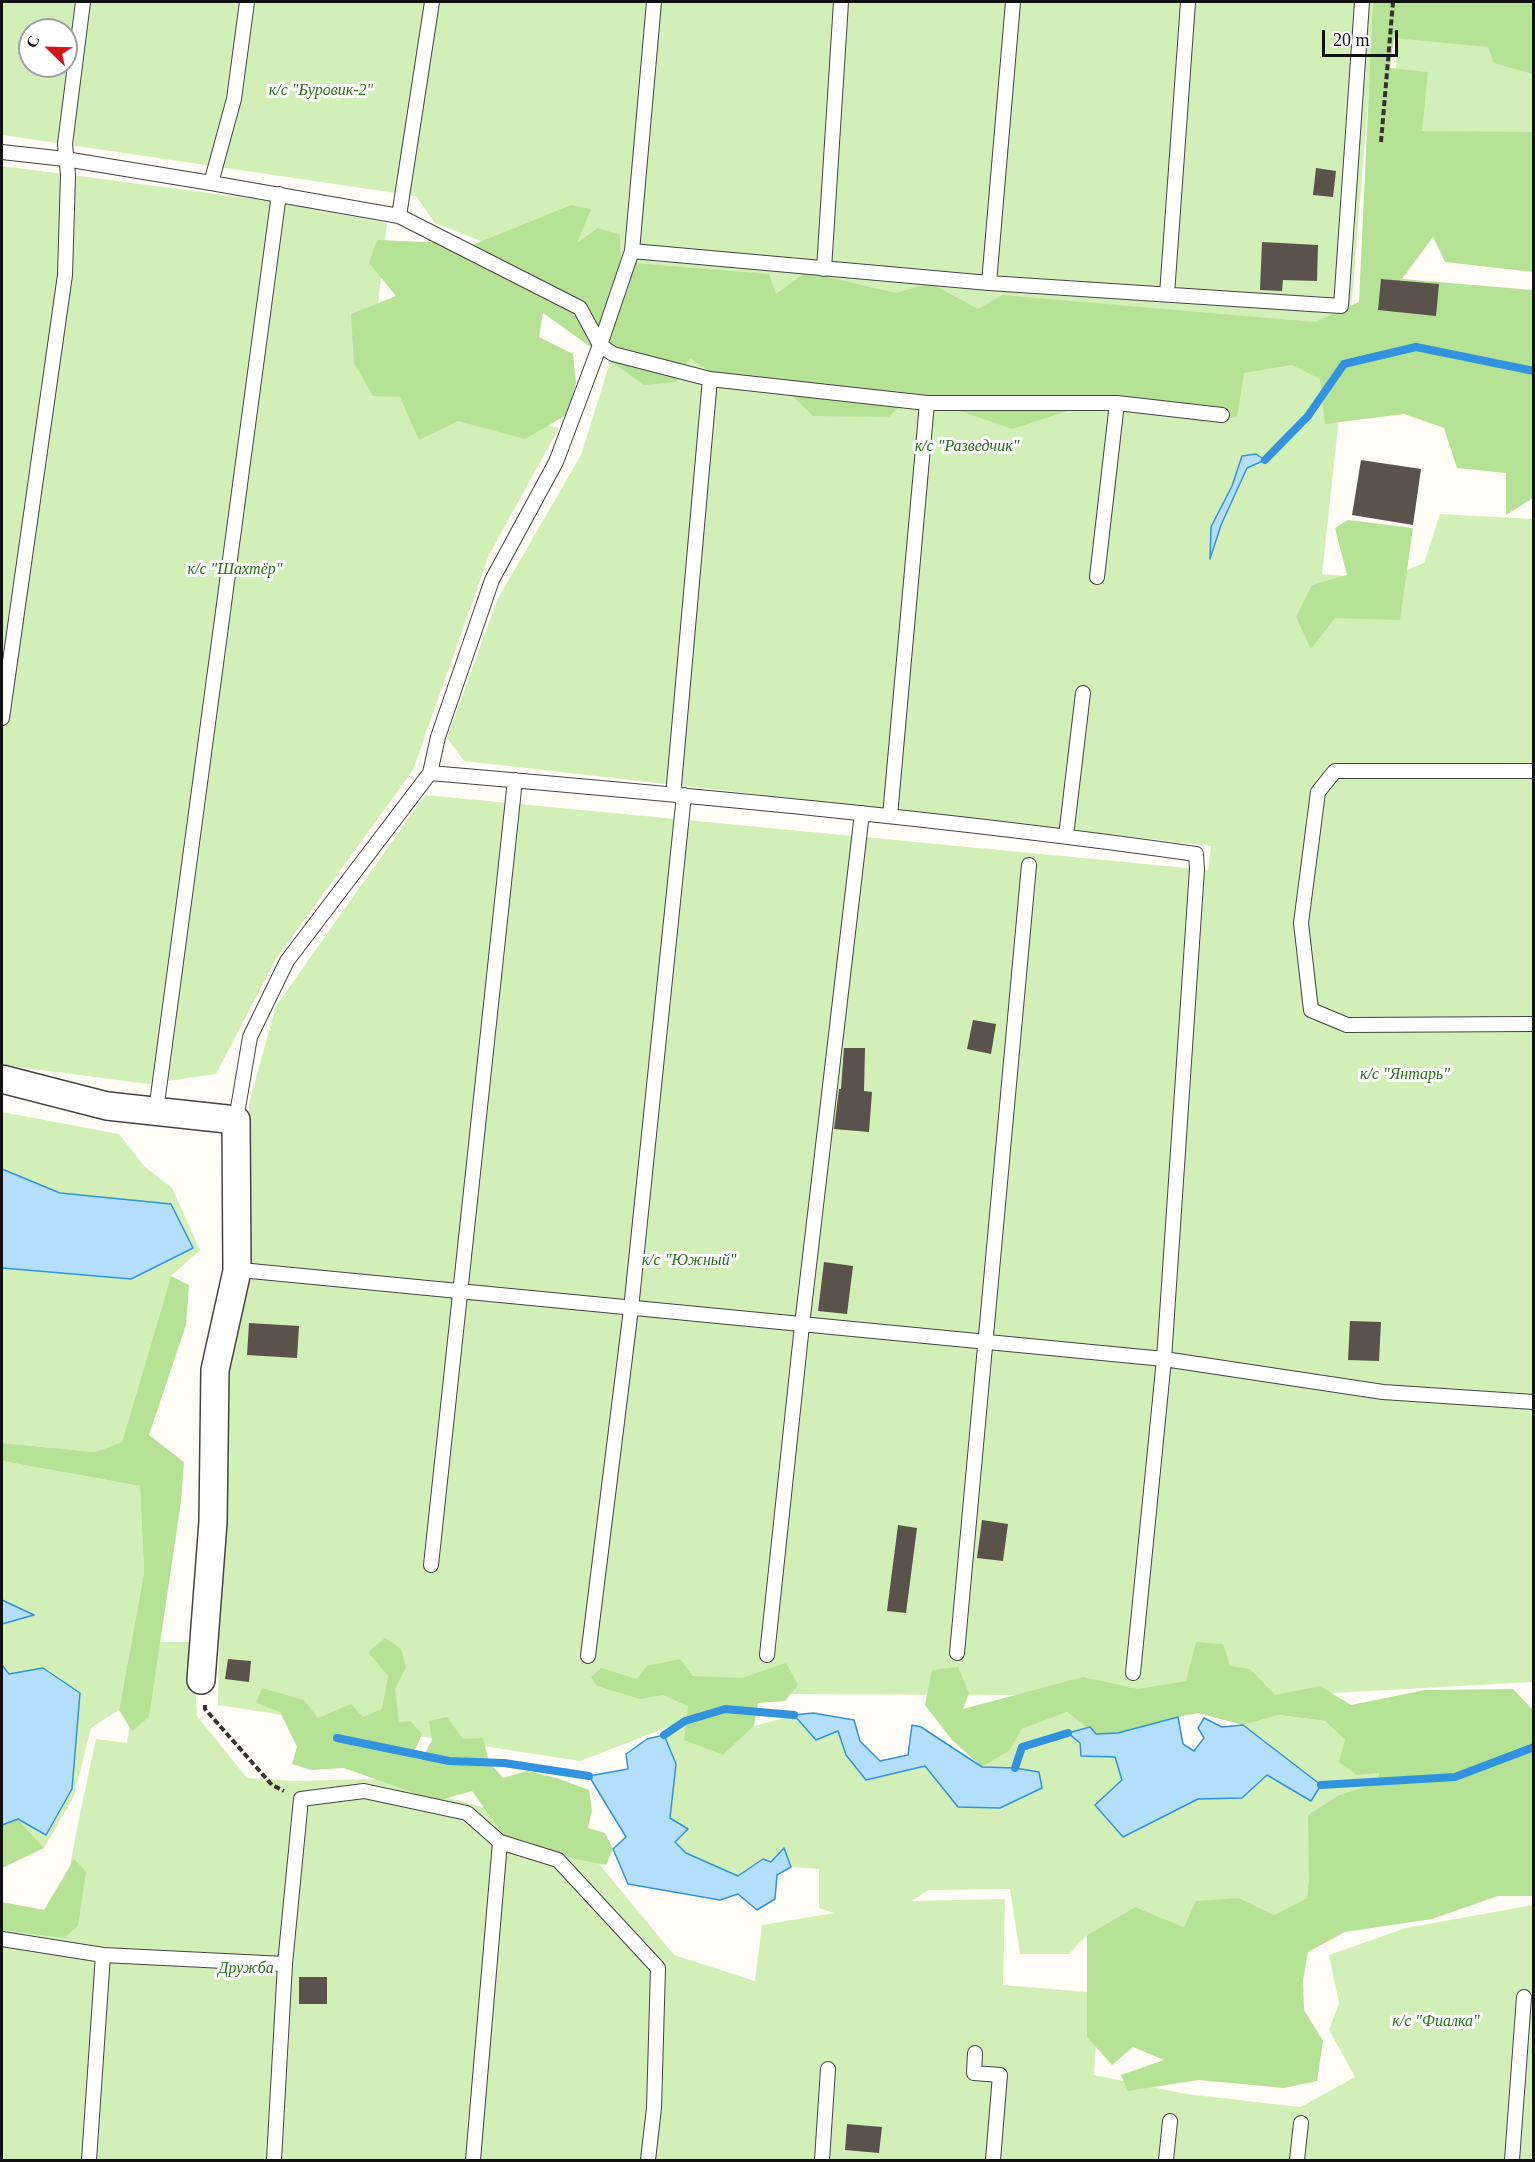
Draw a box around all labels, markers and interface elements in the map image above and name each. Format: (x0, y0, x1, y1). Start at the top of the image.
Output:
north arrow (18, 18, 78, 78)
scale bar (1325, 18, 1402, 56)
text: 20 m (1333, 30, 1370, 50)
text: С (23, 33, 43, 50)
park label: к/с "Буровик-2" (269, 81, 373, 101)
park label: к/с "Разведчик" (915, 437, 1019, 457)
park label: к/с "Шахтёр" (188, 560, 282, 580)
park label: к/с "Янтарь" (1360, 1065, 1450, 1085)
park label: к/с "Южный" (642, 1251, 736, 1271)
park label: Дружба (218, 1959, 274, 1979)
park label: к/с "Фиалка" (1392, 2012, 1480, 2032)

